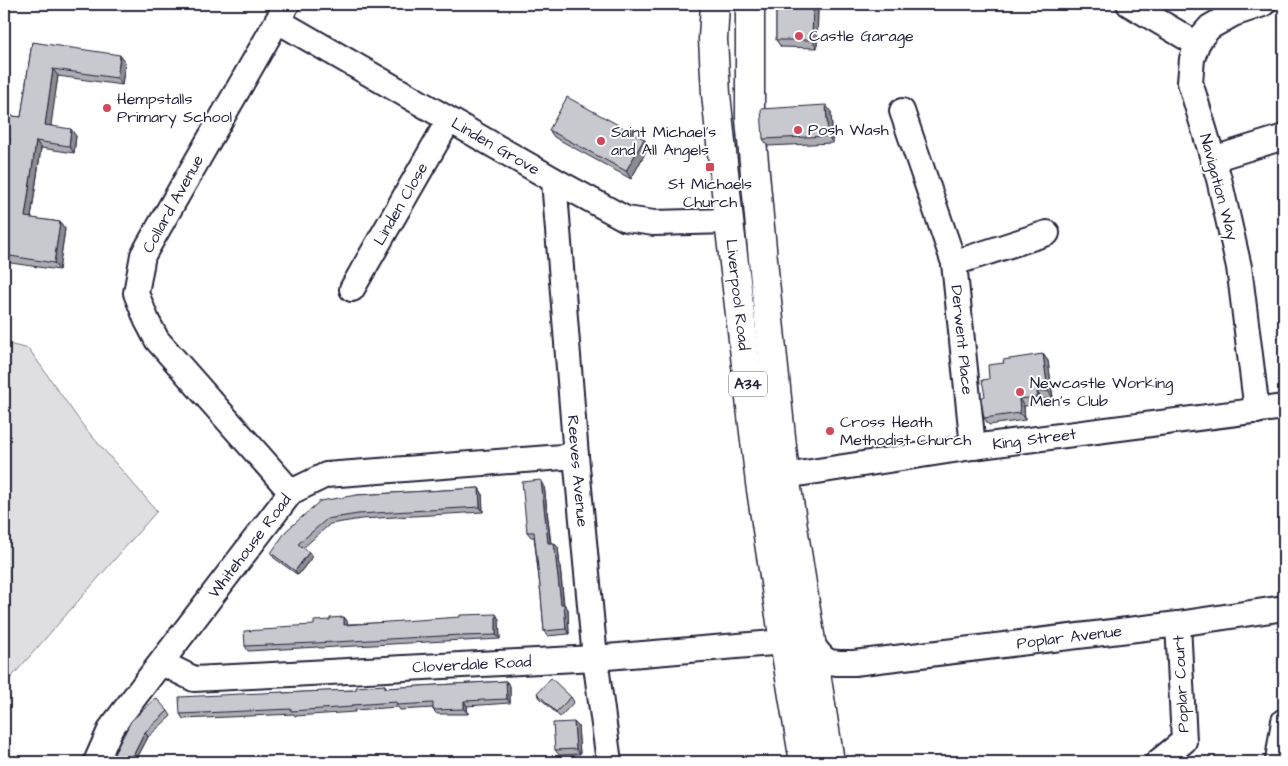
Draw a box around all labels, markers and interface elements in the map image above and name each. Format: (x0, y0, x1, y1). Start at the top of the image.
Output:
place label: Castle Garage (809, 25, 914, 48)
marker: Castle Garage (793, 30, 805, 42)
place label: Hempstalls Primary School (117, 88, 232, 129)
marker: Hempstalls Primary School (101, 102, 113, 114)
street label: Linden Grove (447, 112, 544, 181)
place label: Posh Wash (808, 119, 889, 141)
place label: Saint Michael's and All Angels (611, 121, 716, 162)
marker: Posh Wash (792, 124, 804, 136)
street label: Navigation Way (1193, 131, 1244, 243)
marker: Saint Michael's and All Angels (595, 135, 607, 147)
street label: Collard Avenue (137, 151, 209, 257)
street label: Linden Close (368, 158, 433, 250)
marker: St Michaels Church (704, 161, 716, 173)
place label: St Michaels Church (668, 173, 752, 213)
street label: Liverpool Road (720, 238, 755, 352)
street label: Derwent Place (945, 284, 979, 396)
road number: A34 (729, 372, 767, 396)
place label: Newcastle Working Men's Club (1030, 372, 1173, 412)
marker: Newcastle Working Men's Club (1014, 386, 1026, 398)
place label: Cross Heath Methodist Church (840, 411, 971, 451)
street label: Reeves Avenue (562, 414, 594, 528)
street label: King Street (991, 423, 1078, 455)
marker: Cross Heath Methodist Church (824, 425, 836, 437)
street label: Whitehouse Road (203, 490, 297, 603)
street label: Poplar Avenue (1015, 620, 1123, 654)
street label: Poplar Court (1167, 634, 1195, 733)
street label: Cloverdale Road (412, 650, 532, 679)

